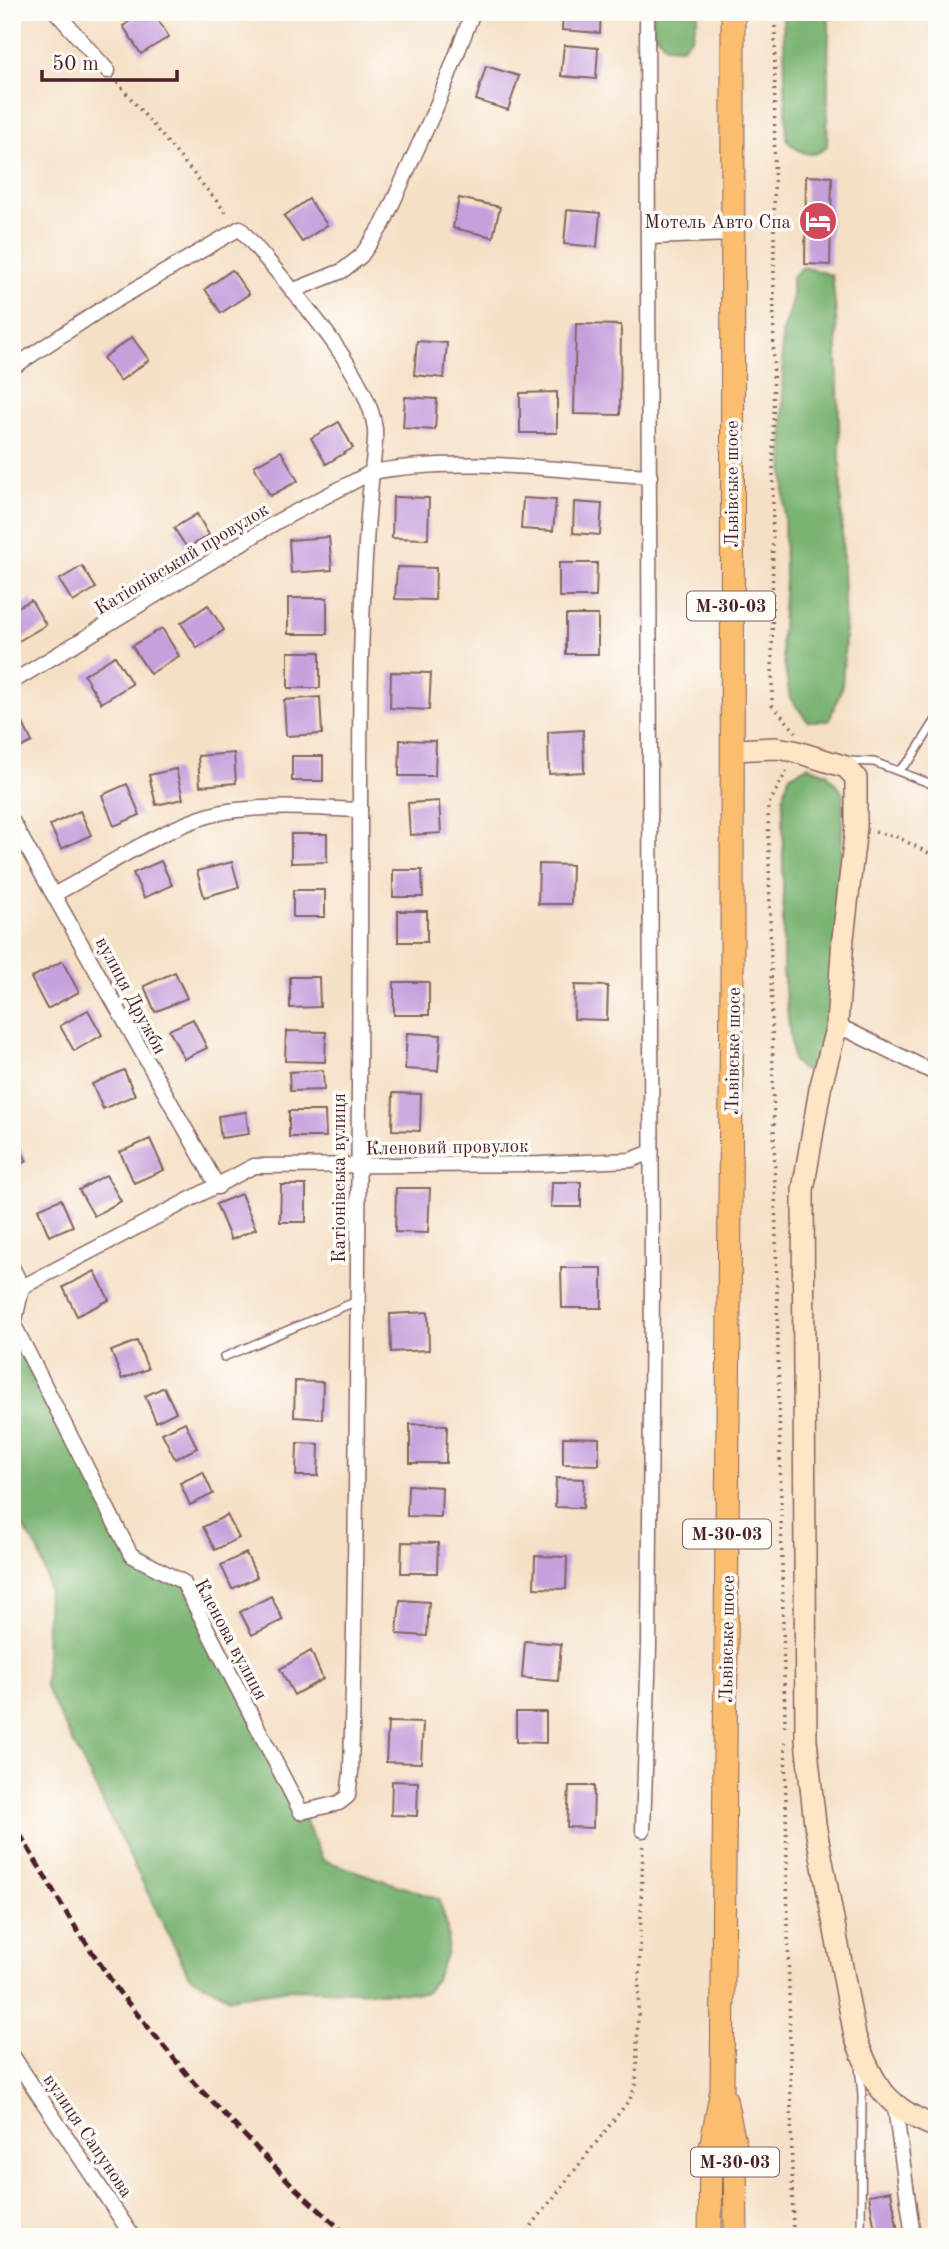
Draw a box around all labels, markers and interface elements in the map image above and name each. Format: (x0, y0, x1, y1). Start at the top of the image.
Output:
scale bar (42, 38, 177, 82)
text: 50 m (52, 54, 99, 75)
hotel icon: Мотель Авто Спа (797, 200, 839, 242)
place label: Мотель Авто Спа (644, 214, 792, 233)
street label: Львівське шосе (724, 420, 743, 548)
street label: Катіонівський провулок (92, 500, 273, 620)
road number: М-30-03 (687, 592, 775, 620)
street label: вулиця Дружби (91, 934, 169, 1058)
street label: Львівське шосе (724, 987, 745, 1115)
street label: Катіонівська вулиця (331, 1093, 350, 1263)
street label: Кленовий провулок (365, 1138, 529, 1159)
road number: М-30-03 (683, 1520, 771, 1548)
street label: Львівське шосе (718, 1575, 739, 1703)
street label: Кленова вулиця (190, 1577, 270, 1704)
street label: вулиця Сапунова (39, 2071, 136, 2202)
road number: М-30-03 (691, 2148, 779, 2176)

